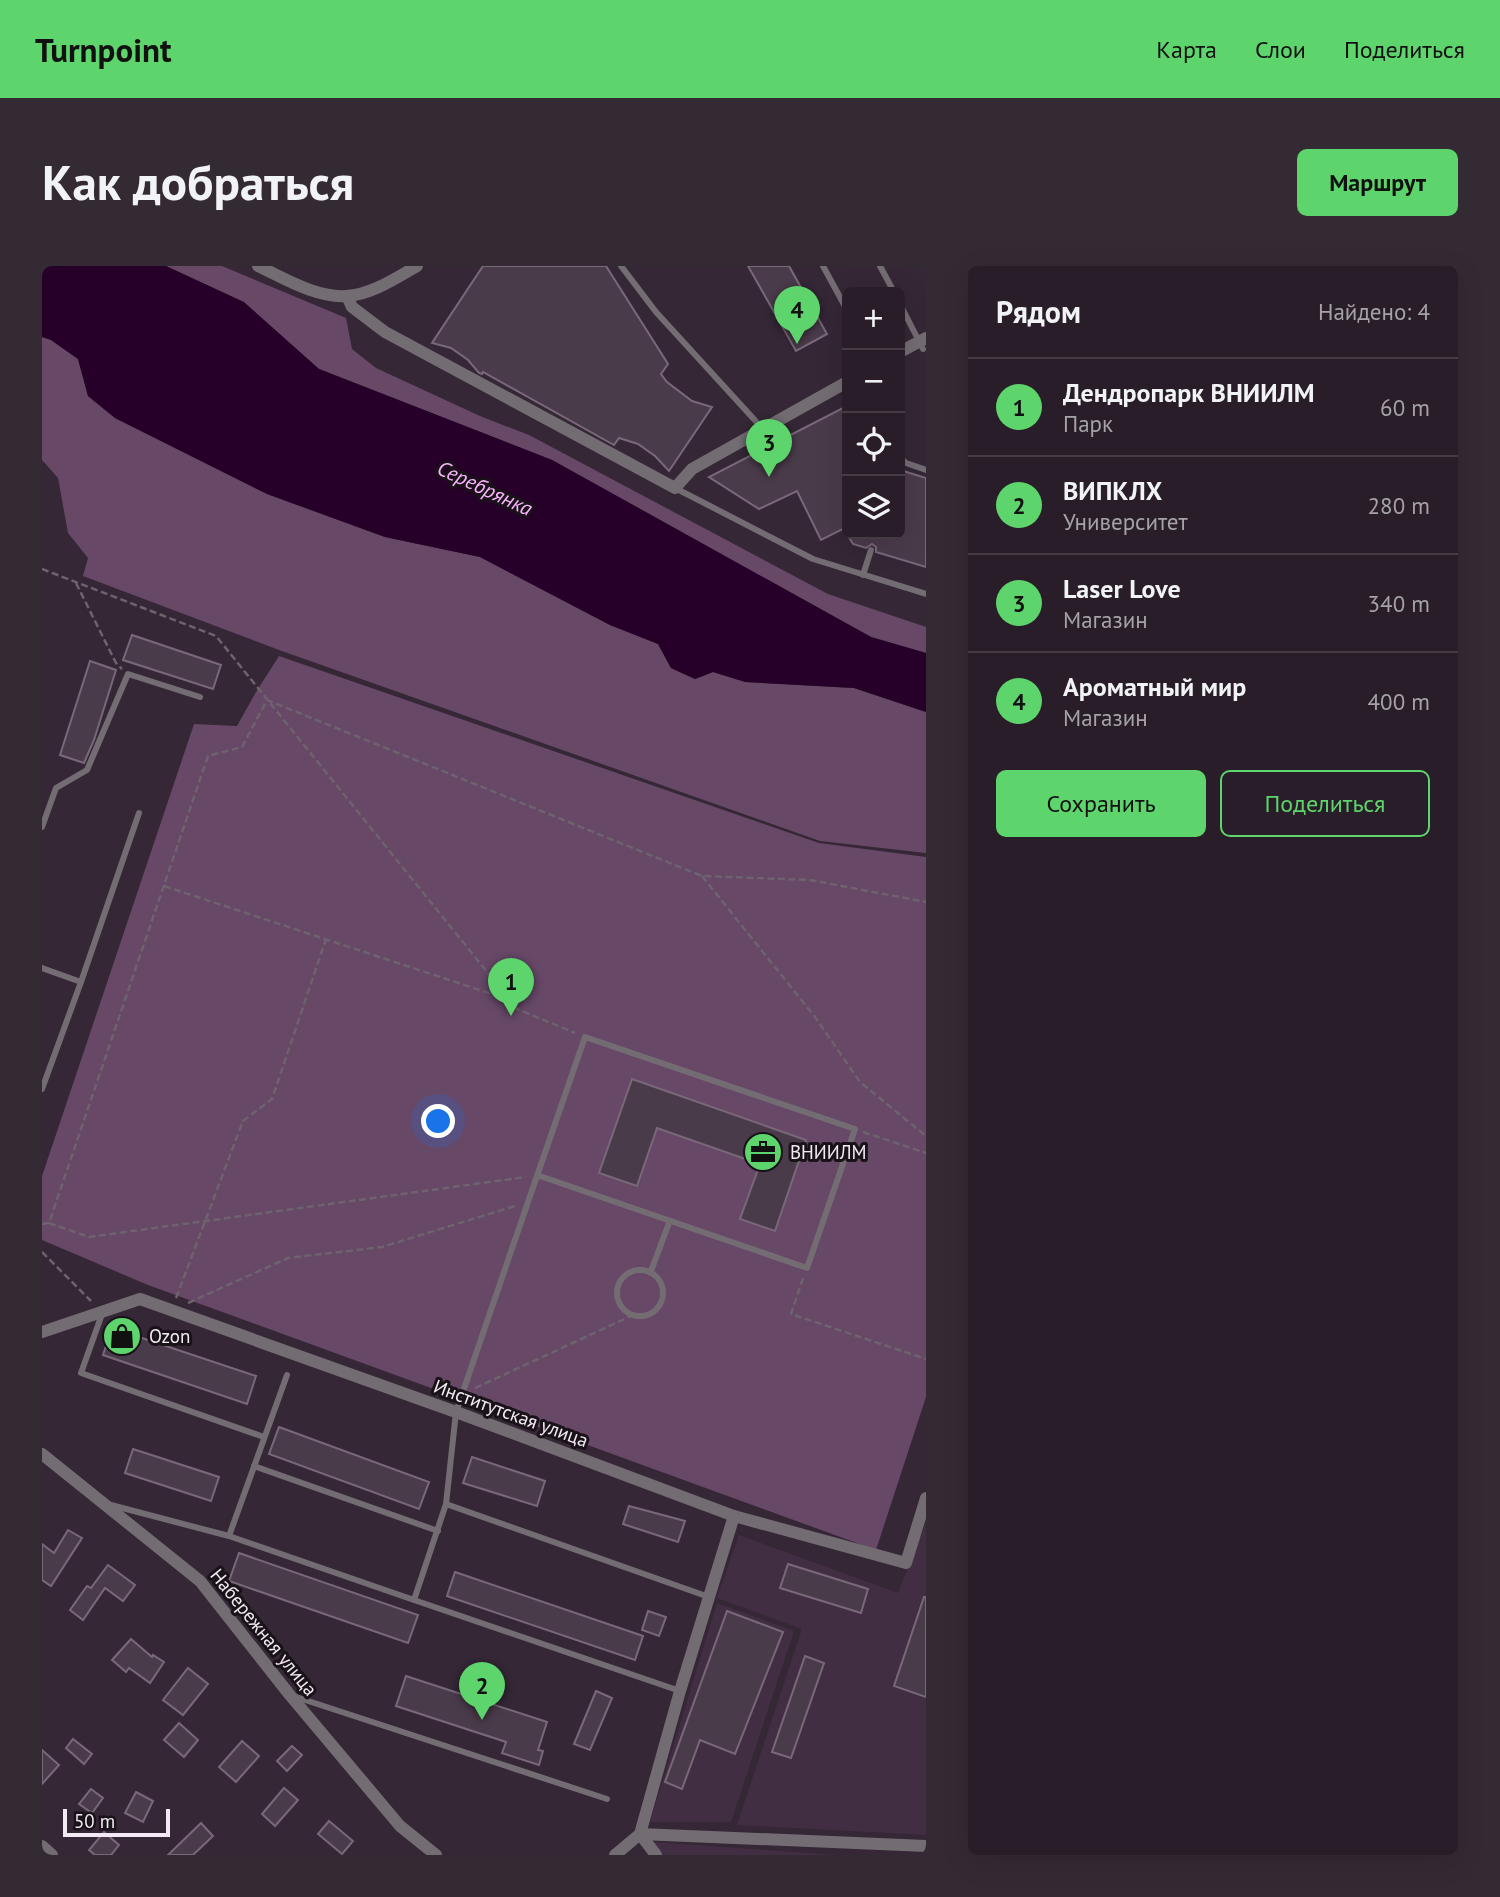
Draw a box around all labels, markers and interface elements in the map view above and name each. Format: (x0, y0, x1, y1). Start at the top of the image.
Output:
text: Turnpoint (35, 28, 172, 71)
text: Карта (1156, 34, 1217, 65)
text: Слои (1255, 34, 1306, 65)
text: Поделиться (1344, 34, 1465, 65)
button: Маршрут (1297, 149, 1458, 216)
text: Как добраться (42, 150, 354, 214)
pin: 4 (774, 286, 820, 344)
map controls (842, 287, 905, 539)
button: + (842, 287, 905, 350)
text: Рядом (996, 292, 1081, 331)
text: Найдено: 4 (1318, 297, 1430, 326)
button: − (842, 350, 905, 413)
text: Дендропарк ВНИИЛМ (1063, 376, 1314, 409)
text: 1 (1012, 393, 1026, 422)
text: 60 m (1380, 393, 1430, 422)
text: Парк (1063, 409, 1113, 438)
button: locate (842, 413, 905, 476)
pin: 3 (746, 419, 792, 477)
water label: Серебрянка (433, 454, 538, 522)
text: ВИПКЛХ (1063, 474, 1162, 507)
button: layers (842, 476, 905, 539)
text: 2 (1012, 491, 1026, 520)
text: 280 m (1368, 491, 1430, 520)
text: Университет (1063, 507, 1188, 536)
text: Laser Love (1063, 572, 1181, 605)
text: 3 (1012, 589, 1026, 618)
text: 340 m (1368, 589, 1430, 618)
text: Магазин (1063, 605, 1148, 634)
text: Ароматный мир (1063, 670, 1246, 703)
text: 4 (1012, 687, 1026, 716)
text: 400 m (1368, 687, 1430, 716)
text: Магазин (1063, 703, 1148, 732)
button: Сохранить (996, 770, 1206, 837)
button: Поделиться (1220, 770, 1430, 837)
pin: 1 (488, 958, 534, 1016)
your location (421, 1104, 455, 1138)
office icon: ВНИИЛМ (742, 1131, 784, 1173)
place label: ВНИИЛМ (790, 1140, 867, 1164)
shop icon: Ozon (101, 1315, 143, 1357)
place label: Ozon (149, 1324, 190, 1348)
street label: Институтская улица (430, 1374, 592, 1452)
street label: Набережная улица (205, 1564, 323, 1700)
pin: 2 (459, 1662, 505, 1720)
scale bar (63, 1806, 170, 1838)
text: 50 m (74, 1809, 115, 1833)

